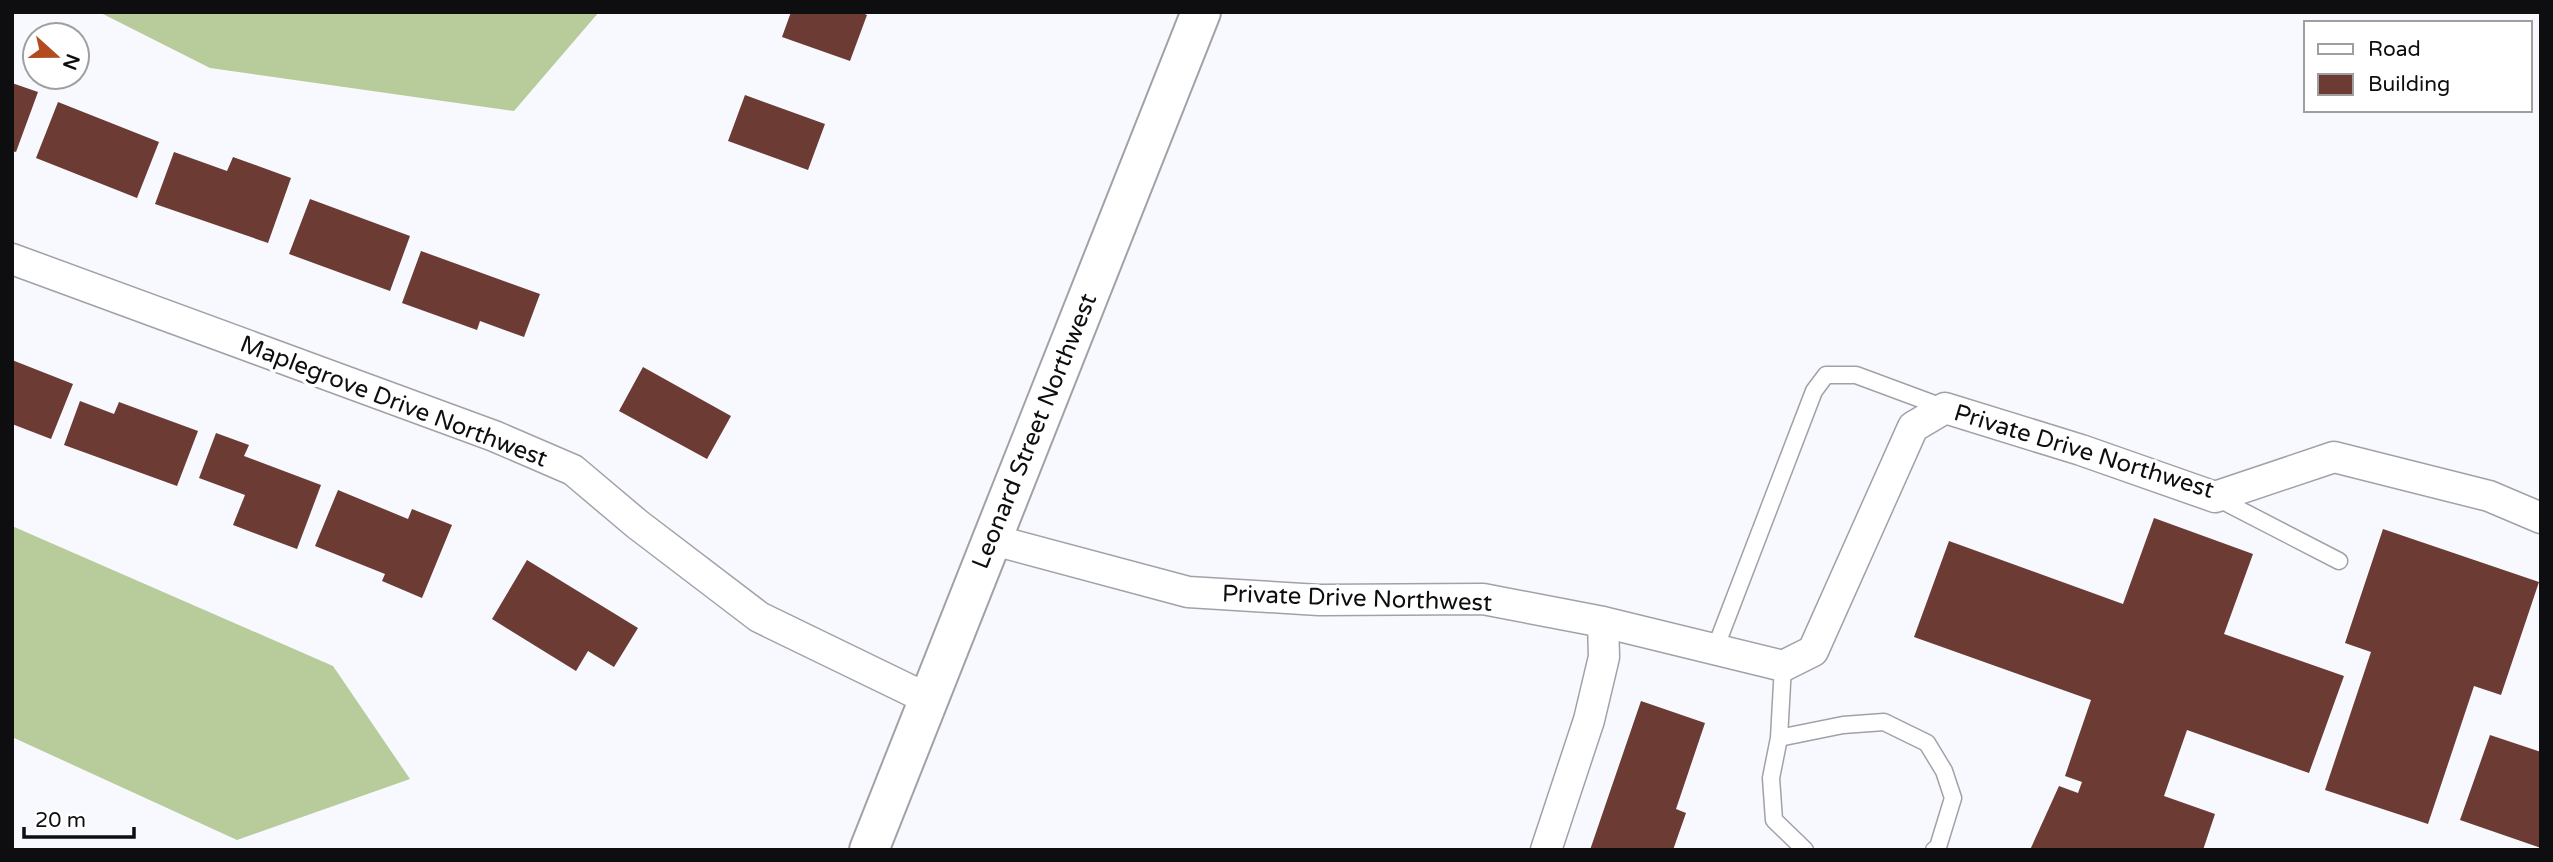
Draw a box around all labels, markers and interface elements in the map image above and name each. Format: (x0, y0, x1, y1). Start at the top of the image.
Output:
north arrow (21, 21, 91, 91)
legend (2304, 21, 2532, 112)
text: Road (2368, 37, 2421, 62)
text: N (58, 51, 84, 73)
text: Building (2368, 72, 2450, 97)
street label: Leonard Street Northwest (966, 289, 1103, 573)
street label: Maplegrove Drive Northwest (236, 329, 552, 474)
street label: Private Drive Northwest (1950, 398, 2217, 505)
street label: Private Drive Northwest (1221, 579, 1493, 618)
scale bar (24, 796, 135, 840)
text: 20 m (35, 808, 86, 833)

